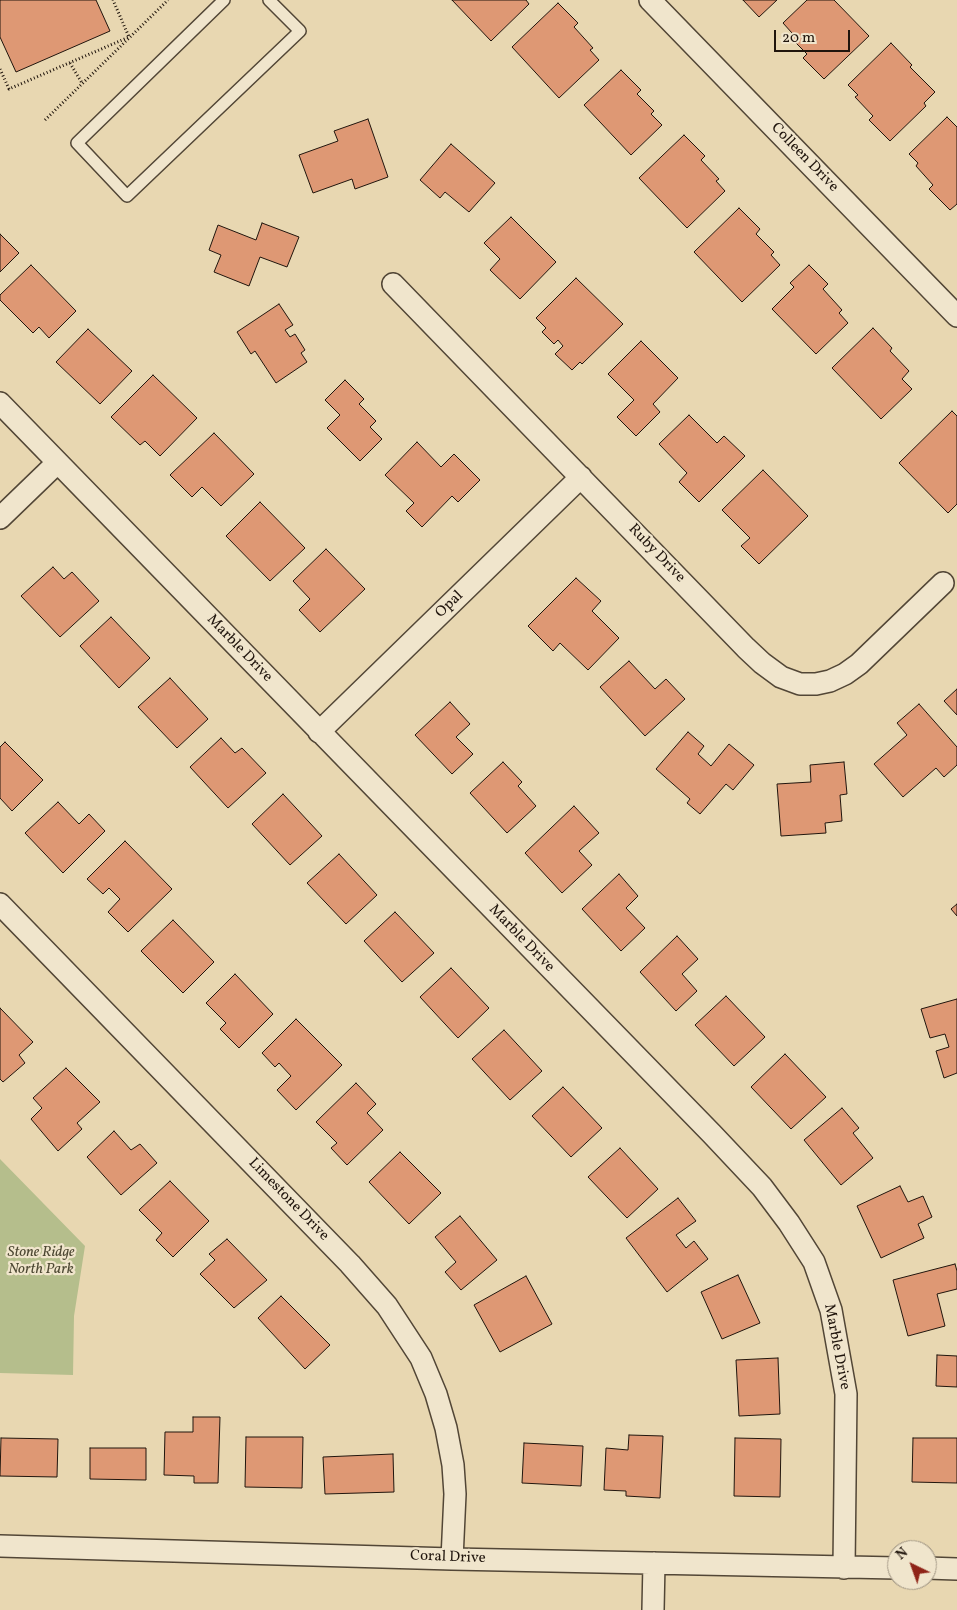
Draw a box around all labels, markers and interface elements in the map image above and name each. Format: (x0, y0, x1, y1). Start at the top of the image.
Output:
scale bar (777, 20, 853, 52)
text: 20 m (782, 28, 815, 49)
street label: Colleen Drive (766, 120, 842, 196)
street label: Ruby Drive (624, 521, 688, 587)
street label: Opal (432, 588, 468, 622)
street label: Marble Drive (202, 611, 276, 687)
street label: Marble Drive (484, 901, 558, 977)
street label: Limestone Drive (244, 1155, 332, 1245)
park label: Stone Ridge North Park (7, 1244, 75, 1279)
street label: Marble Drive (819, 1303, 853, 1391)
north arrow (887, 1540, 937, 1590)
text: N (892, 1544, 912, 1565)
street label: Coral Drive (410, 1548, 486, 1568)

